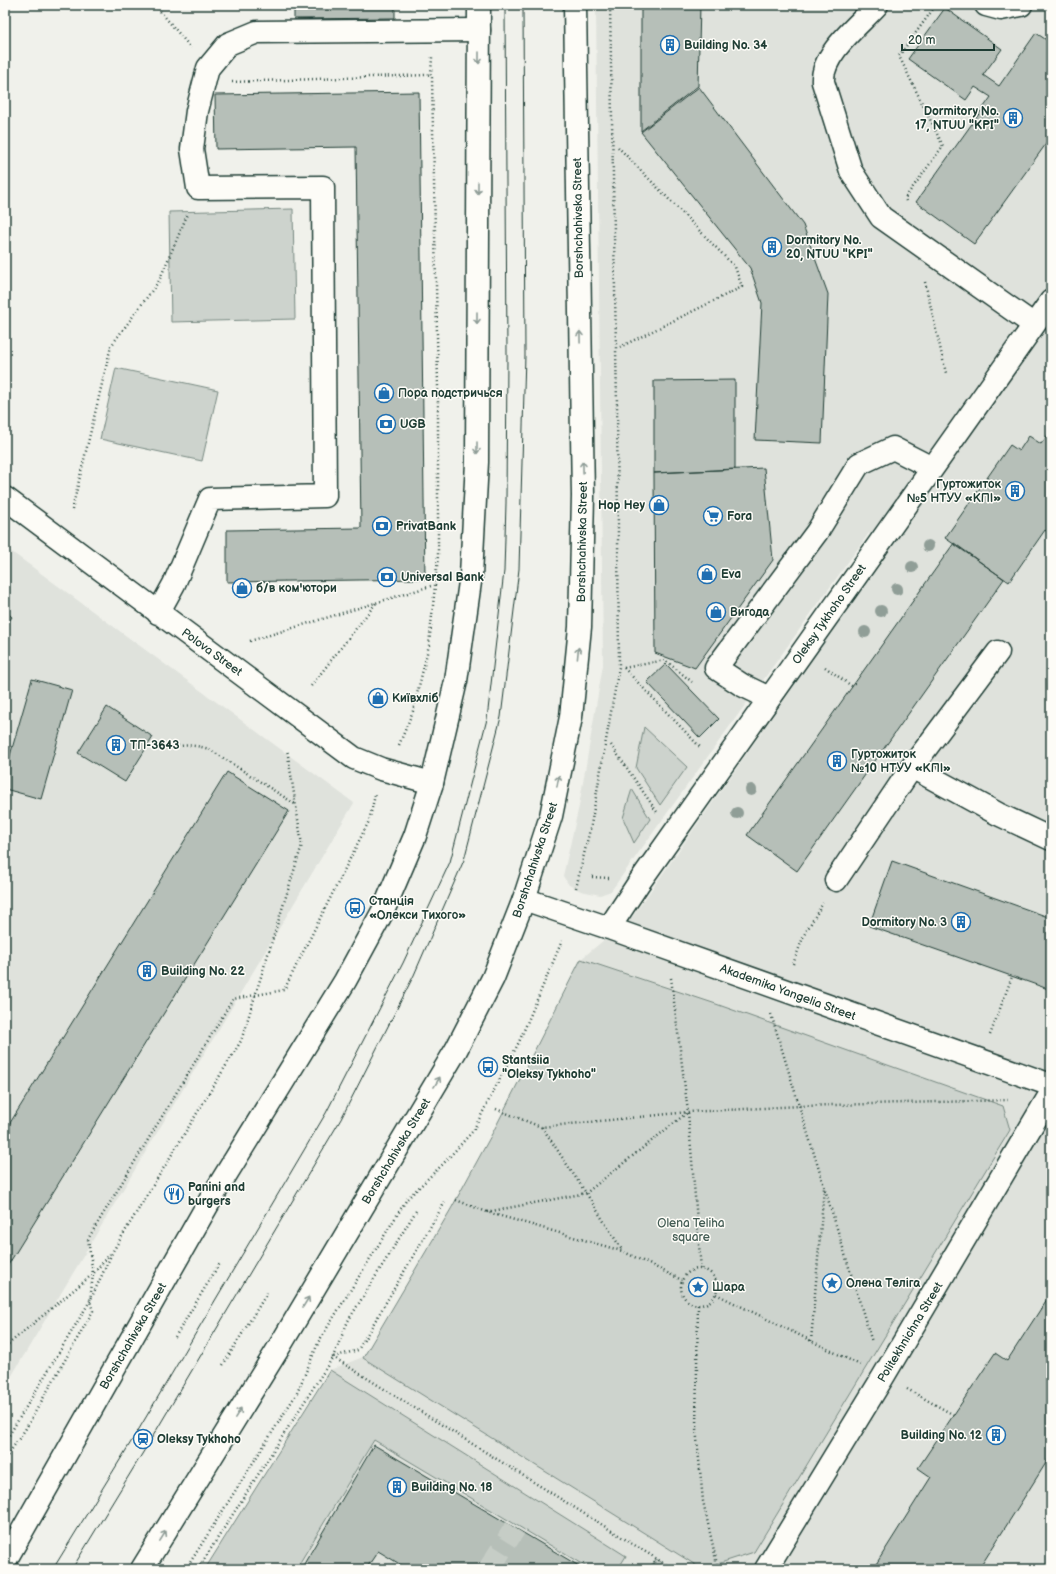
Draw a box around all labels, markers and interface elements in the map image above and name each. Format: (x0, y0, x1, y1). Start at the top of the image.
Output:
scale bar (902, 26, 994, 52)
text: 20 m (908, 33, 935, 48)
building icon: Building No. 34 (659, 34, 681, 56)
place label: Building No. 34 (684, 38, 767, 53)
one-way arrow (475, 51, 483, 64)
place label: Dormitory No. 17, NTUU "KPI" (915, 104, 999, 133)
building icon: Dormitory No. 17, NTUU "KPI" (1002, 107, 1024, 129)
street label: Borshchahivska Street (570, 157, 587, 279)
one-way arrow (474, 181, 482, 194)
place label: Dormitory No. 20, NTUU "KPI" (786, 233, 873, 262)
building icon: Dormitory No. 20, NTUU "KPI" (761, 236, 783, 258)
one-way arrow (473, 311, 481, 324)
one-way arrow (576, 331, 584, 344)
shop icon: Пора подстричься (373, 382, 395, 404)
place label: Пора подстричься (398, 386, 503, 401)
bank icon: UGB (375, 413, 397, 435)
place label: UGB (400, 417, 426, 432)
one-way arrow (473, 441, 481, 454)
one-way arrow (579, 461, 586, 474)
place label: Гуртожиток №5 НТУУ «КПІ» (907, 477, 1002, 506)
building icon: Гуртожиток №5 НТУУ «КПІ» (1004, 480, 1026, 502)
street label: Borshchahivska Street (574, 481, 591, 603)
shop icon: Hop Hey (648, 494, 670, 516)
place label: Hop Hey (598, 498, 646, 513)
supermarket icon: Fora (702, 505, 724, 527)
place label: Fora (727, 509, 752, 524)
bank icon: PrivatBank (371, 515, 393, 537)
place label: PrivatBank (396, 519, 457, 534)
street label: Oleksy Tykhoho Street (789, 561, 870, 667)
shop icon: Eva (696, 563, 718, 585)
bank icon: Universal Bank (376, 566, 398, 588)
place label: Eva (721, 567, 741, 582)
place label: Universal Bank (401, 570, 484, 585)
shop icon: б/в ком'ютори (231, 577, 253, 599)
place label: б/в ком'ютори (256, 581, 337, 596)
shop icon: Вигода (705, 601, 727, 623)
place label: Вигода (730, 605, 770, 620)
street label: Polova Street (178, 625, 245, 680)
one-way arrow (574, 647, 581, 660)
shop icon: Київхліб (367, 687, 389, 709)
place label: Київхліб (392, 691, 439, 706)
building icon: ТП-3643 (105, 734, 127, 756)
place label: ТП-3643 (130, 738, 180, 753)
place label: Гуртожиток №10 НТУУ «КПІ» (851, 747, 951, 776)
building icon: Гуртожиток №10 НТУУ «КПІ» (826, 750, 848, 772)
one-way arrow (555, 775, 563, 788)
street label: Borshchahivska Street (510, 800, 561, 920)
place label: Станція «Олекси Тихого» (369, 894, 466, 923)
bus stop icon: Станція «Олекси Тихого» (344, 897, 366, 919)
building icon: Dormitory No. 3 (950, 911, 972, 933)
place label: Dormitory No. 3 (861, 915, 947, 930)
building icon: Building No. 22 (136, 960, 158, 982)
street label: Akademika Yangelia Street (718, 961, 858, 1024)
place label: Building No. 22 (161, 964, 245, 979)
place label: Stantsiia "Oleksy Tykhoho" (502, 1053, 596, 1082)
bus stop icon: Stantsiia "Oleksy Tykhoho" (477, 1056, 499, 1078)
one-way arrow (433, 1076, 441, 1088)
street label: Borshchahivska Street (359, 1095, 434, 1207)
place label: Panini and burgers (188, 1180, 245, 1209)
restaurant icon: Panini and burgers (163, 1183, 185, 1205)
park label: Olena Teliha square (657, 1216, 725, 1245)
place icon: Олена Теліга (821, 1272, 843, 1294)
place icon: Шара (687, 1276, 709, 1298)
place label: Олена Теліга (846, 1276, 921, 1291)
street label: Politekhnichna Street (875, 1279, 946, 1385)
street label: Borshchahivska Street (97, 1280, 170, 1392)
place label: Шара (712, 1280, 746, 1295)
one-way arrow (302, 1297, 310, 1308)
one-way arrow (234, 1408, 243, 1419)
building icon: Building No. 12 (985, 1424, 1007, 1446)
station icon: Oleksy Tykhoho (132, 1428, 154, 1450)
place label: Building No. 12 (901, 1428, 983, 1443)
place label: Oleksy Tykhoho (157, 1432, 241, 1447)
building icon: Building No. 18 (386, 1476, 408, 1498)
place label: Building No. 18 (411, 1480, 492, 1495)
one-way arrow (159, 1530, 167, 1542)

